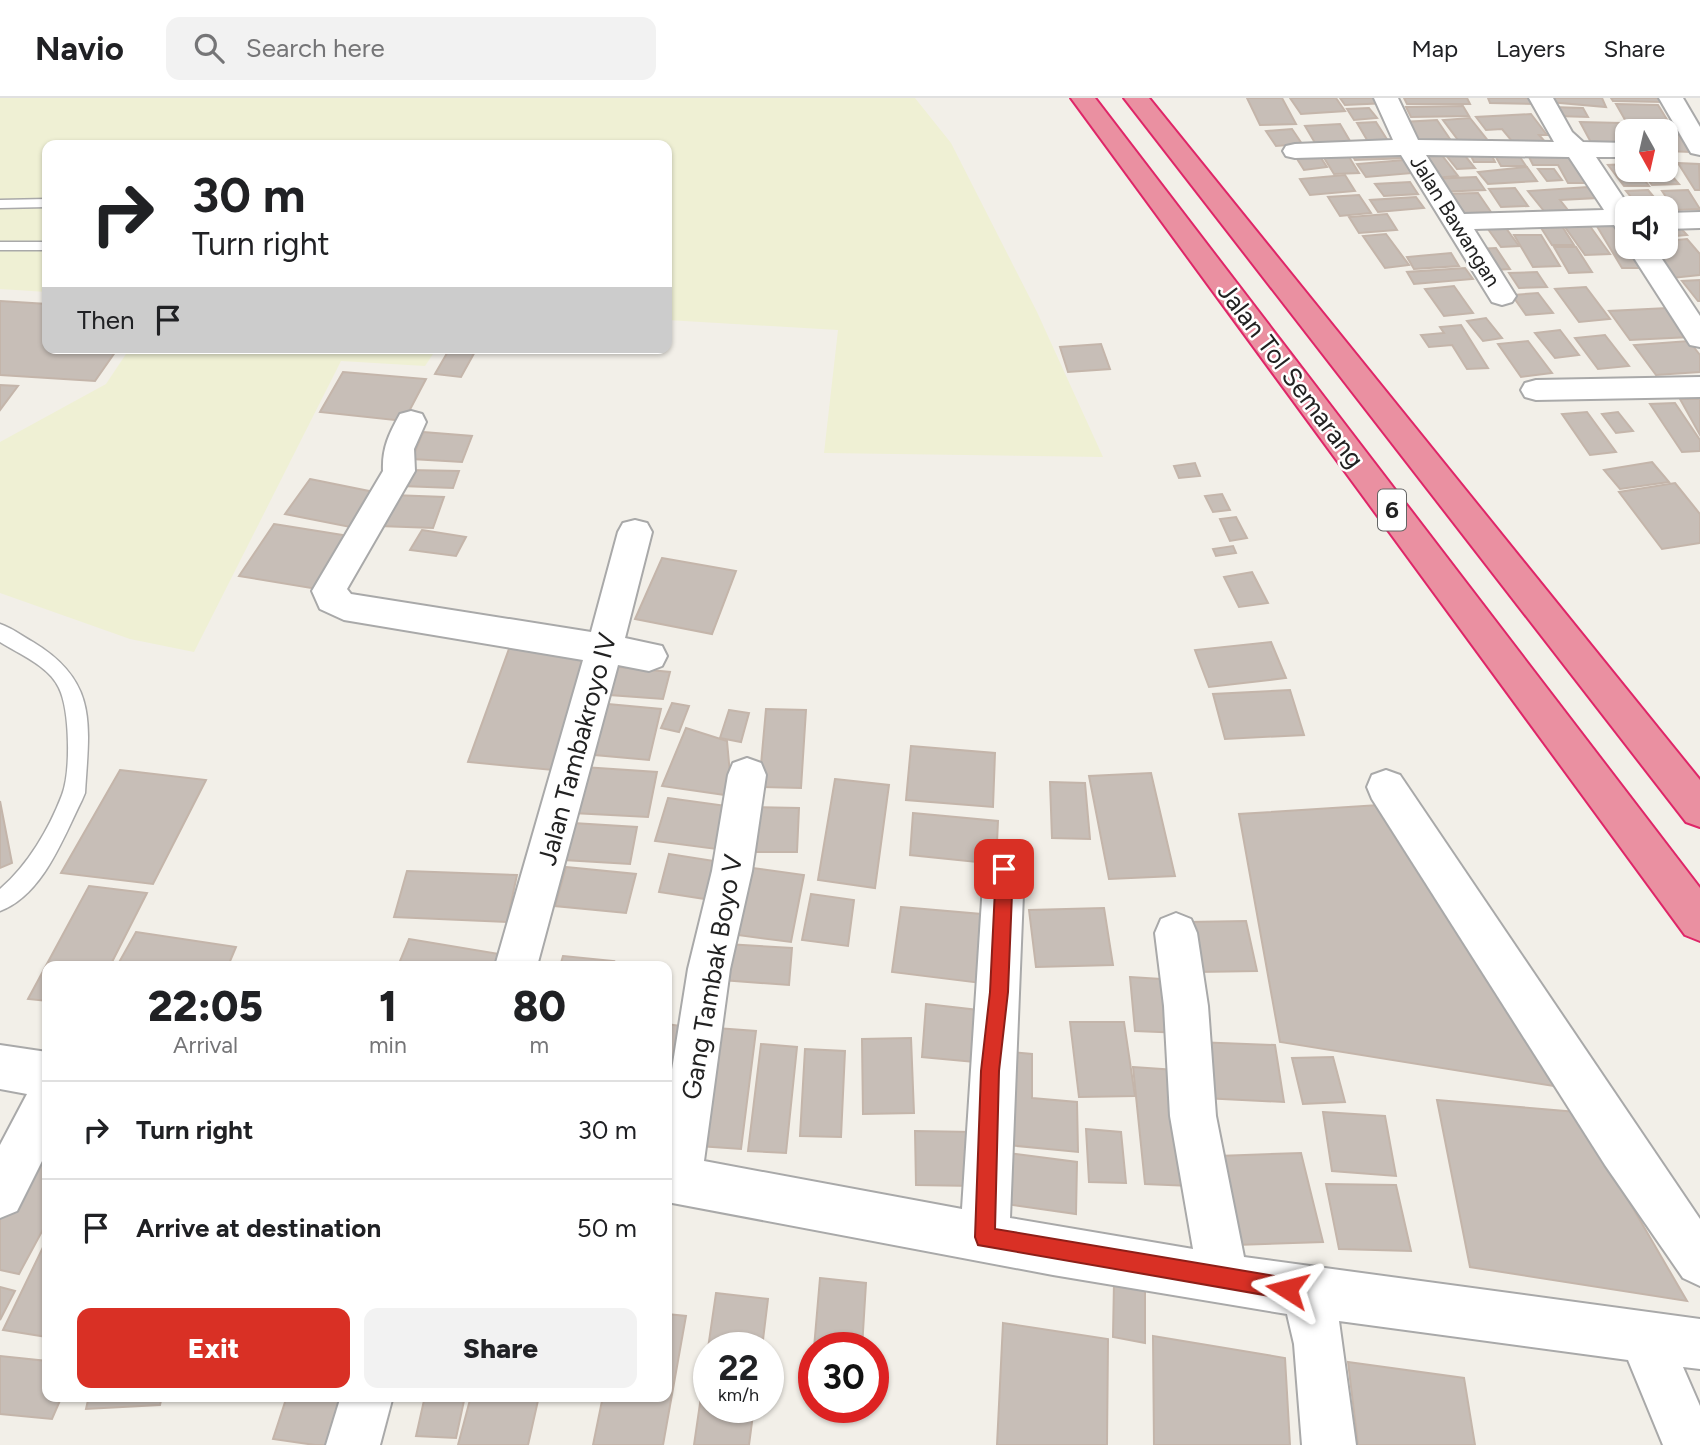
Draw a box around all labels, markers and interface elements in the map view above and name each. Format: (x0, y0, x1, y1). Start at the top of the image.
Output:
search box (166, 17, 656, 80)
text: Navio (35, 29, 124, 68)
icon: search (190, 29, 228, 67)
text: Search here (246, 32, 385, 64)
text: Map (1411, 34, 1458, 63)
text: Layers (1496, 34, 1565, 63)
text: Share (1603, 34, 1665, 63)
north arrow (1615, 119, 1678, 182)
map controls (1615, 119, 1678, 259)
street label: Jalan Bawangan (1405, 150, 1506, 291)
text: 30 m (192, 165, 305, 224)
icon: right (77, 168, 168, 259)
button: sound (1615, 196, 1678, 259)
text: Turn right (192, 225, 330, 263)
street label: Jalan Tol Semarang (1211, 276, 1371, 474)
icon: arrive (149, 301, 187, 339)
text: Then (77, 304, 135, 336)
road number: 6 (1378, 489, 1406, 530)
street label: Jalan Tambakroyo IV (531, 629, 623, 869)
pin (974, 839, 1034, 899)
icon: arrive (985, 850, 1023, 888)
street label: Gang Tambak Boyo V (675, 852, 749, 1102)
text: 22:05 (148, 981, 263, 1032)
text: 1 (379, 981, 397, 1032)
text: 80 (513, 981, 566, 1032)
text: Arrival (173, 1031, 238, 1059)
text: min (369, 1031, 407, 1059)
text: m (530, 1031, 549, 1059)
icon: right (77, 1111, 115, 1149)
text: Turn right (136, 1114, 253, 1146)
text: 30 m (578, 1114, 637, 1146)
icon: arrive (77, 1209, 115, 1247)
text: Arrive at destination (136, 1212, 381, 1244)
text: 50 m (577, 1212, 637, 1244)
position arrow (1250, 1252, 1324, 1326)
button: Exit (77, 1308, 350, 1388)
button: Share (364, 1308, 637, 1388)
speed limit sign: 30 (798, 1332, 889, 1423)
text: 22 (718, 1347, 759, 1389)
text: km/h (718, 1384, 759, 1406)

